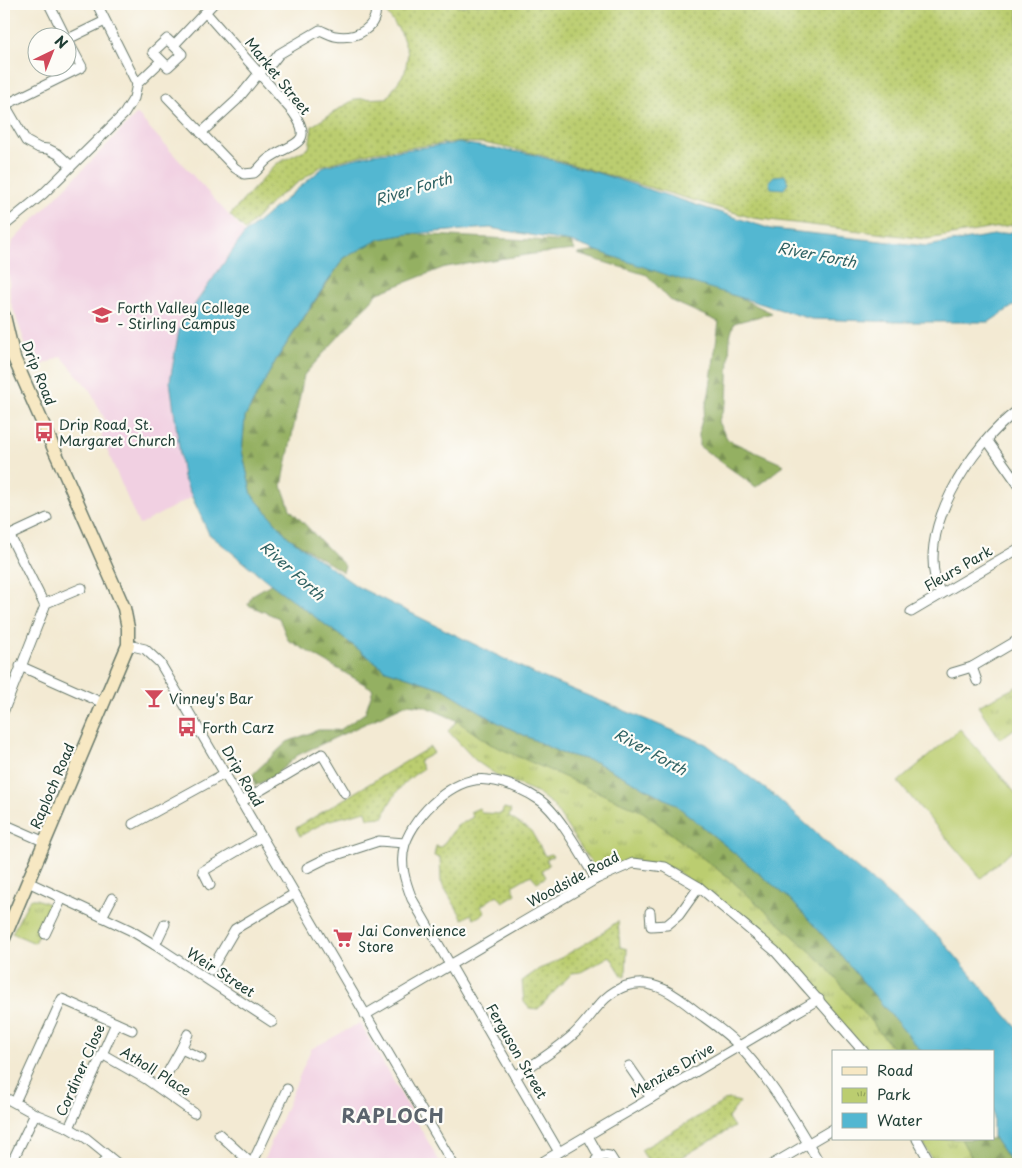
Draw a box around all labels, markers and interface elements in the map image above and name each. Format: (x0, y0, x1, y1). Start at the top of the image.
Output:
north arrow (28, 28, 78, 78)
text: N (50, 31, 72, 54)
street label: Market Street (240, 33, 316, 120)
water label: River Forth (372, 165, 455, 211)
water label: River Forth (776, 235, 858, 273)
place label: Forth Valley College - Stirling Campus (117, 297, 250, 334)
school or university icon: Forth Valley College - Stirling Campus (91, 304, 113, 326)
street label: Drip Road (17, 338, 61, 408)
place label: Drip Road, St. Margaret Church (59, 414, 176, 451)
bus stop icon: Drip Road, St. Margaret Church (33, 421, 55, 443)
water label: River Forth (256, 535, 330, 605)
street label: Fleurs Park (920, 540, 996, 596)
bar icon: Vinney's Bar (143, 687, 165, 709)
place label: Vinney's Bar (169, 688, 254, 709)
bus stop icon: Forth Carz (176, 716, 198, 738)
place label: Forth Carz (202, 717, 274, 738)
water label: River Forth (611, 722, 692, 780)
street label: Raploch Road (24, 740, 80, 832)
street label: Drip Road (217, 741, 269, 811)
street label: Woodside Road (523, 846, 623, 912)
place label: Jai Convenience Store (358, 920, 466, 957)
supermarket icon: Jai Convenience Store (332, 927, 354, 949)
street label: Weir Street (183, 942, 260, 1002)
street label: Ferguson Street (481, 1000, 553, 1103)
street label: Cordiner Close (50, 1020, 110, 1120)
street label: Menzies Drive (626, 1037, 718, 1103)
street label: Atholl Place (117, 1041, 195, 1101)
legend (832, 1050, 994, 1140)
text: Road (877, 1058, 913, 1081)
text: Park (877, 1082, 911, 1105)
district label: RAPLOCH (341, 1101, 445, 1129)
text: Water (877, 1108, 922, 1131)

